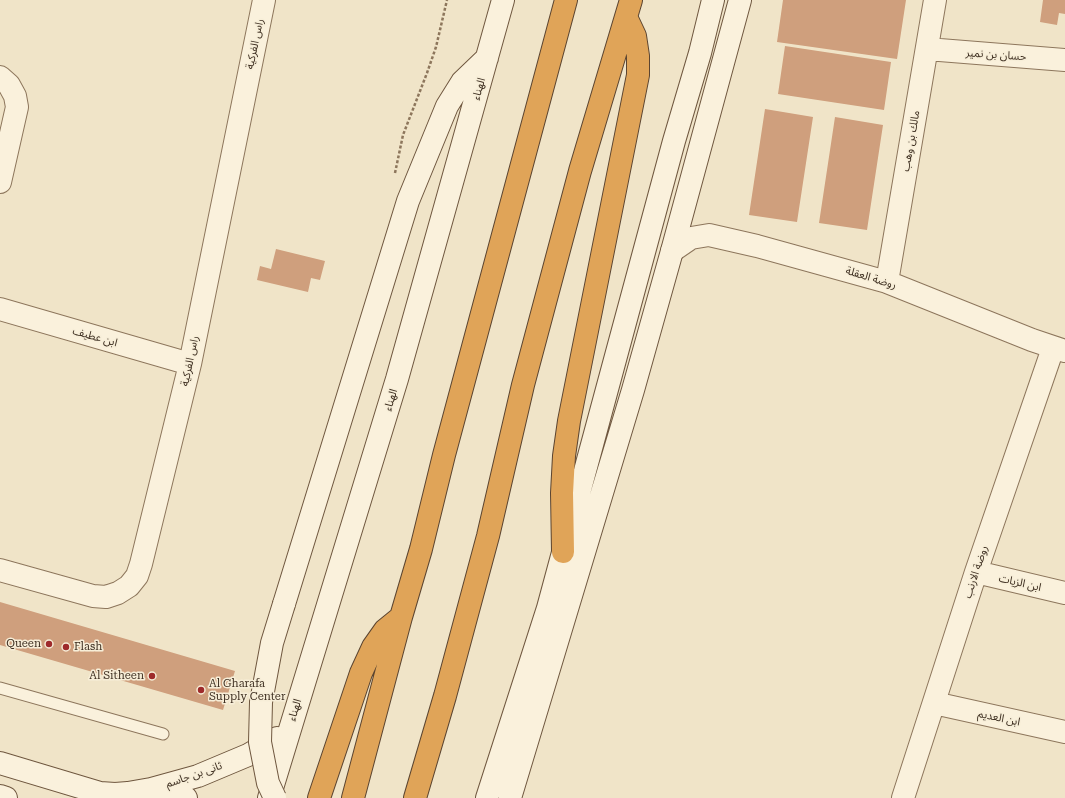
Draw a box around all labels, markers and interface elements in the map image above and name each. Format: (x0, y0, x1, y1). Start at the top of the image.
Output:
street label: راس الفركية (243, 18, 267, 70)
street label: حسان بن نمير (965, 46, 1027, 64)
street label: الهناء (470, 76, 488, 102)
street label: مالك بن وهب (899, 109, 923, 173)
street label: روضة العقلة (844, 264, 898, 292)
street label: ابن عطيف (71, 324, 119, 350)
street label: راس الفركية (178, 335, 202, 387)
street label: الهناء (381, 387, 401, 413)
street label: روضة الارنب (961, 544, 991, 600)
street label: ابن الزيات (997, 572, 1043, 594)
place label: Queen (6, 637, 41, 651)
marker: Queen (44, 639, 54, 649)
place label: Flash (74, 640, 102, 654)
marker: Flash (61, 642, 71, 652)
place label: Al Sitheen (89, 669, 144, 683)
marker: Al Sitheen (147, 671, 157, 681)
place label: Al Gharafa Supply Center (209, 677, 285, 703)
marker: Al Gharafa Supply Center (196, 685, 206, 695)
street label: الهناء (285, 697, 305, 723)
street label: ابن العديم (977, 707, 1021, 729)
street label: ثانى بن جاسم (164, 759, 224, 791)

